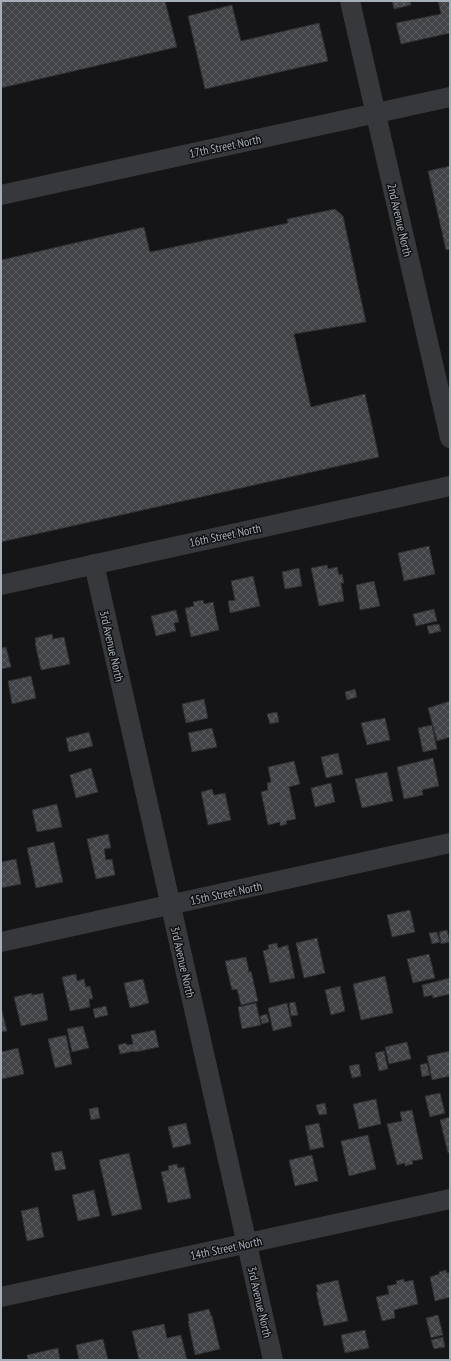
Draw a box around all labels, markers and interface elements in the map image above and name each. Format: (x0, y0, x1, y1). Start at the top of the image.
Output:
street label: 17th Street North (188, 131, 262, 161)
street label: 2nd Avenue North (384, 182, 416, 258)
street label: 16th Street North (188, 520, 262, 550)
street label: 3rd Avenue North (97, 609, 127, 683)
street label: 15th Street North (189, 878, 263, 908)
street label: 3rd Avenue North (168, 925, 198, 999)
street label: 14th Street North (189, 1233, 263, 1263)
street label: 3rd Avenue North (245, 1265, 275, 1339)

